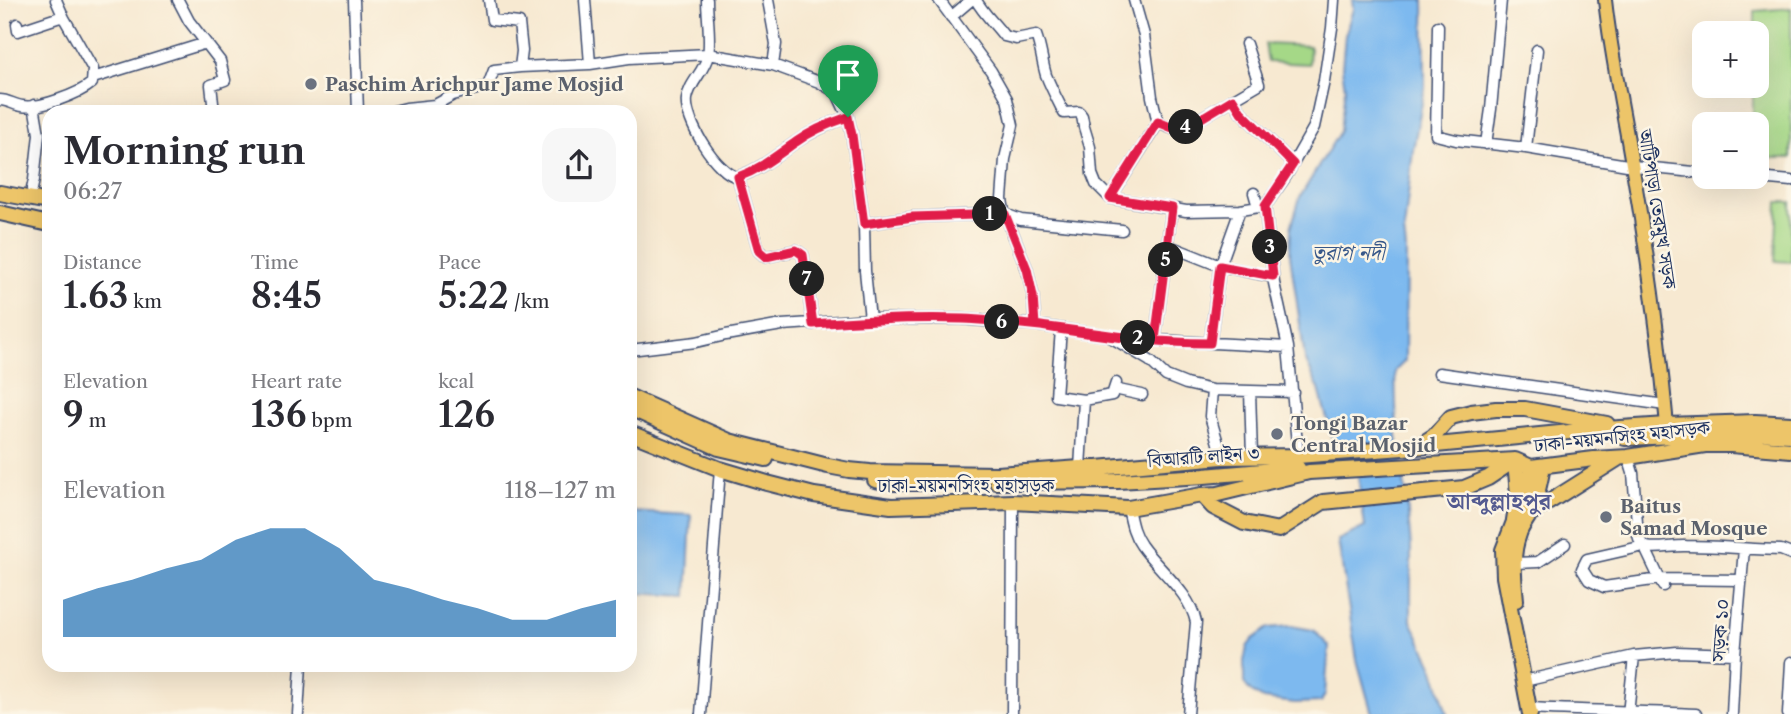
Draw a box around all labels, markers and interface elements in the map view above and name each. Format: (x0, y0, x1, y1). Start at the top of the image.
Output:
map controls (1692, 21, 1769, 189)
button: + (1692, 21, 1769, 98)
pin (818, 45, 878, 117)
icon: arrive (829, 56, 867, 94)
place label: Paschim Arichpur Jame Mosjid (325, 73, 624, 96)
marker: Paschim Arichpur Jame Mosjid (303, 76, 319, 92)
pin: 4 (1168, 110, 1204, 144)
button: − (1692, 112, 1769, 189)
text: 4 (1180, 115, 1191, 138)
text: Morning run (63, 127, 306, 174)
street label: আটিপাড়া তেরমুখ সড়ক (1633, 127, 1682, 291)
button: share (542, 128, 616, 202)
text: 06:27 (63, 177, 122, 205)
pin: 1 (972, 196, 1007, 232)
text: 1 (985, 202, 994, 225)
pin: 3 (1252, 230, 1288, 264)
text: 3 (1264, 235, 1275, 258)
water label: তুরাগ নদী (1312, 240, 1387, 266)
pin: 5 (1148, 243, 1184, 278)
text: 5 (1160, 248, 1171, 271)
text: Distance (63, 251, 142, 274)
text: Time (251, 251, 299, 274)
text: Pace (438, 251, 481, 274)
pin: 7 (790, 262, 824, 296)
text: 7 (802, 267, 811, 290)
text: 1.63 (63, 274, 128, 317)
text: 8:45 (251, 274, 322, 317)
text: 5:22 (438, 274, 509, 317)
text: km (128, 290, 162, 313)
text: /km (509, 290, 549, 313)
pin: 6 (984, 304, 1020, 340)
text: 6 (996, 310, 1007, 333)
pin: 2 (1120, 320, 1156, 356)
text: 2 (1132, 326, 1143, 349)
text: Elevation (63, 370, 148, 393)
text: Heart rate (251, 370, 342, 393)
text: kcal (438, 370, 474, 393)
text: 9 (63, 393, 84, 436)
text: 136 (251, 393, 306, 436)
text: 126 (438, 393, 495, 436)
text: m (84, 409, 107, 432)
text: bpm (306, 409, 352, 432)
place label: Tongi Bazar Central Mosjid (1291, 412, 1436, 457)
street label: ঢাকা-ময়মনসিংহ মহাসড়ক (1532, 416, 1712, 457)
marker: Tongi Bazar Central Mosjid (1269, 426, 1285, 442)
street label: বিআরটি লাইন ৩ (1146, 441, 1261, 472)
street label: ঢাকা-ময়মনসিংহ মহাসড়ক (877, 474, 1055, 497)
text: Elevation (63, 476, 166, 504)
text: 118–127 m (504, 476, 616, 504)
district label: আব্দুল্লাহপুর (1446, 487, 1553, 515)
place label: Baitus Samad Mosque (1620, 495, 1767, 540)
marker: Baitus Samad Mosque (1598, 509, 1614, 525)
street label: সড়ক ১০ (1707, 598, 1734, 663)

